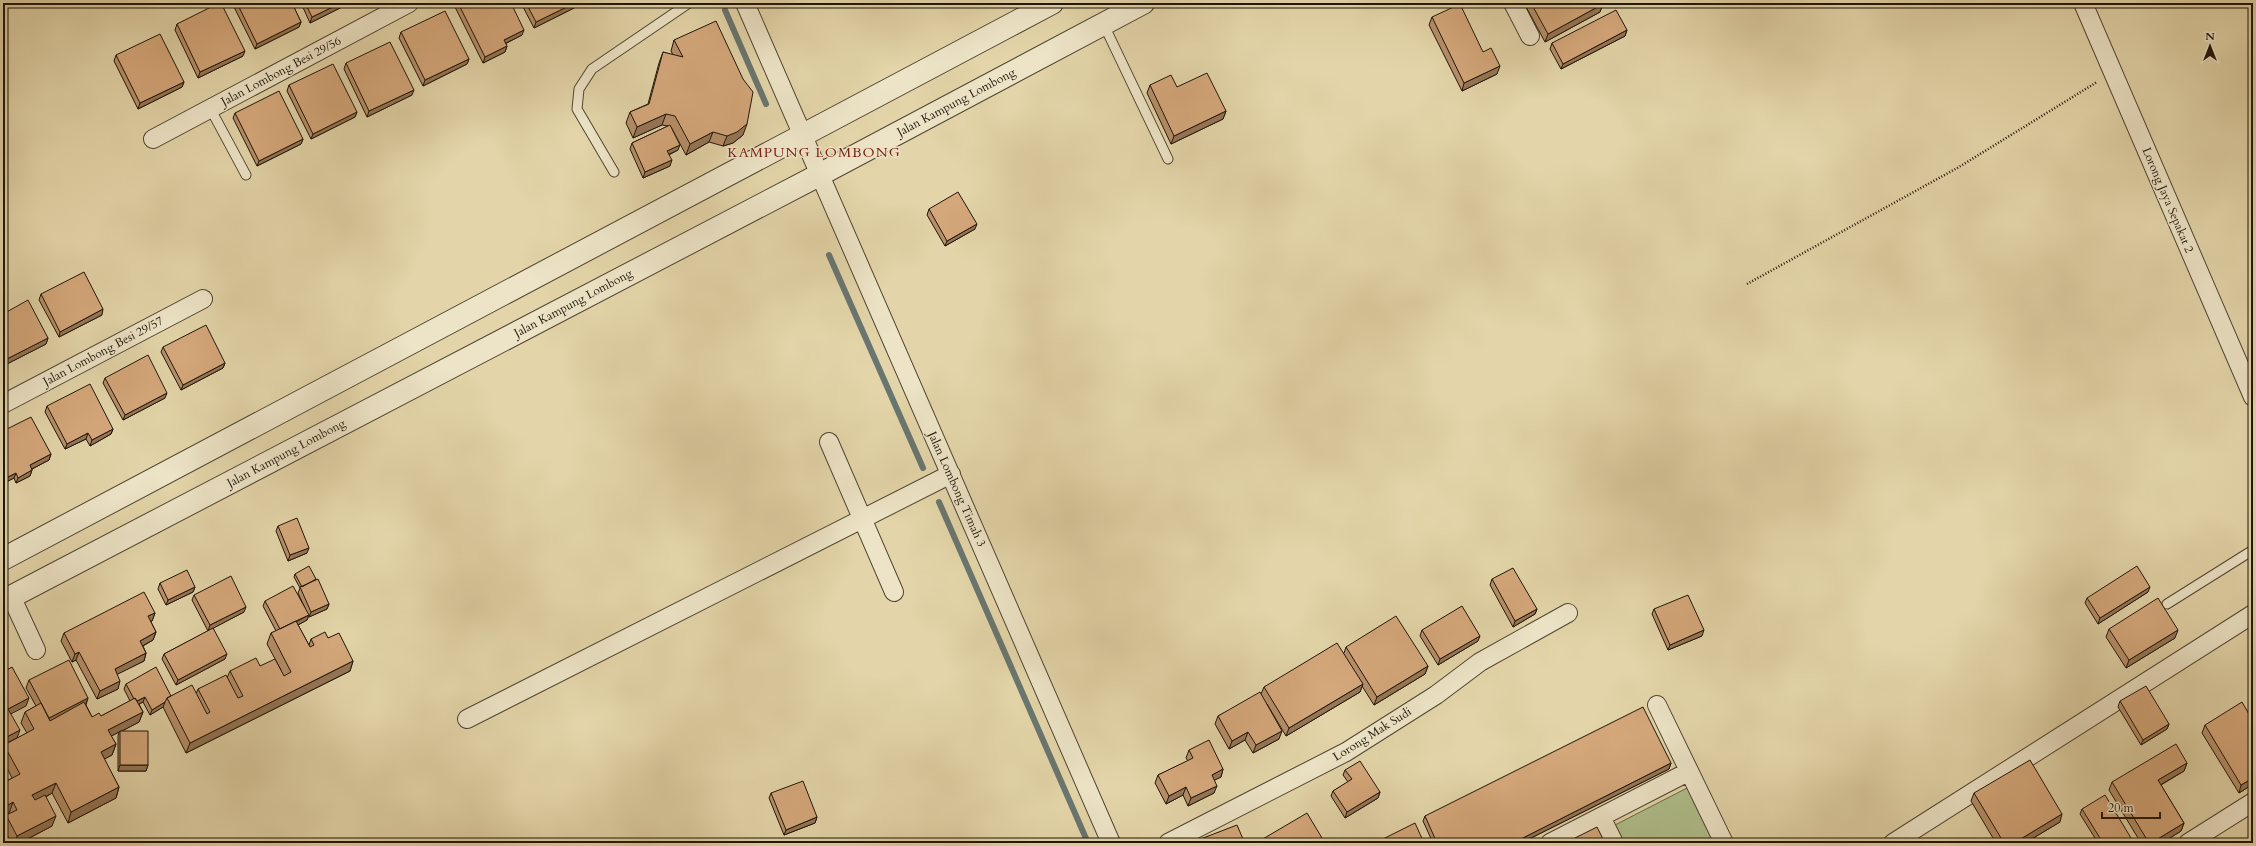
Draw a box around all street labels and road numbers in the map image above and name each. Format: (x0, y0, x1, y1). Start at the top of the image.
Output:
street label: Jalan Lombong Besi 29/56 (216, 33, 344, 110)
street label: Jalan Kampung Lombong (892, 64, 1018, 141)
street label: Lorong Jaya Sepakat 2 (2139, 145, 2197, 255)
street label: Jalan Kampung Lombong (509, 265, 635, 342)
street label: Jalan Lombong Besi 29/57 (38, 313, 166, 390)
street label: Jalan Kampung Lombong (222, 415, 348, 492)
street label: Jalan Lombong Timah 3 (924, 427, 990, 549)
street label: Lorong Mak Sudi (1330, 703, 1415, 765)

